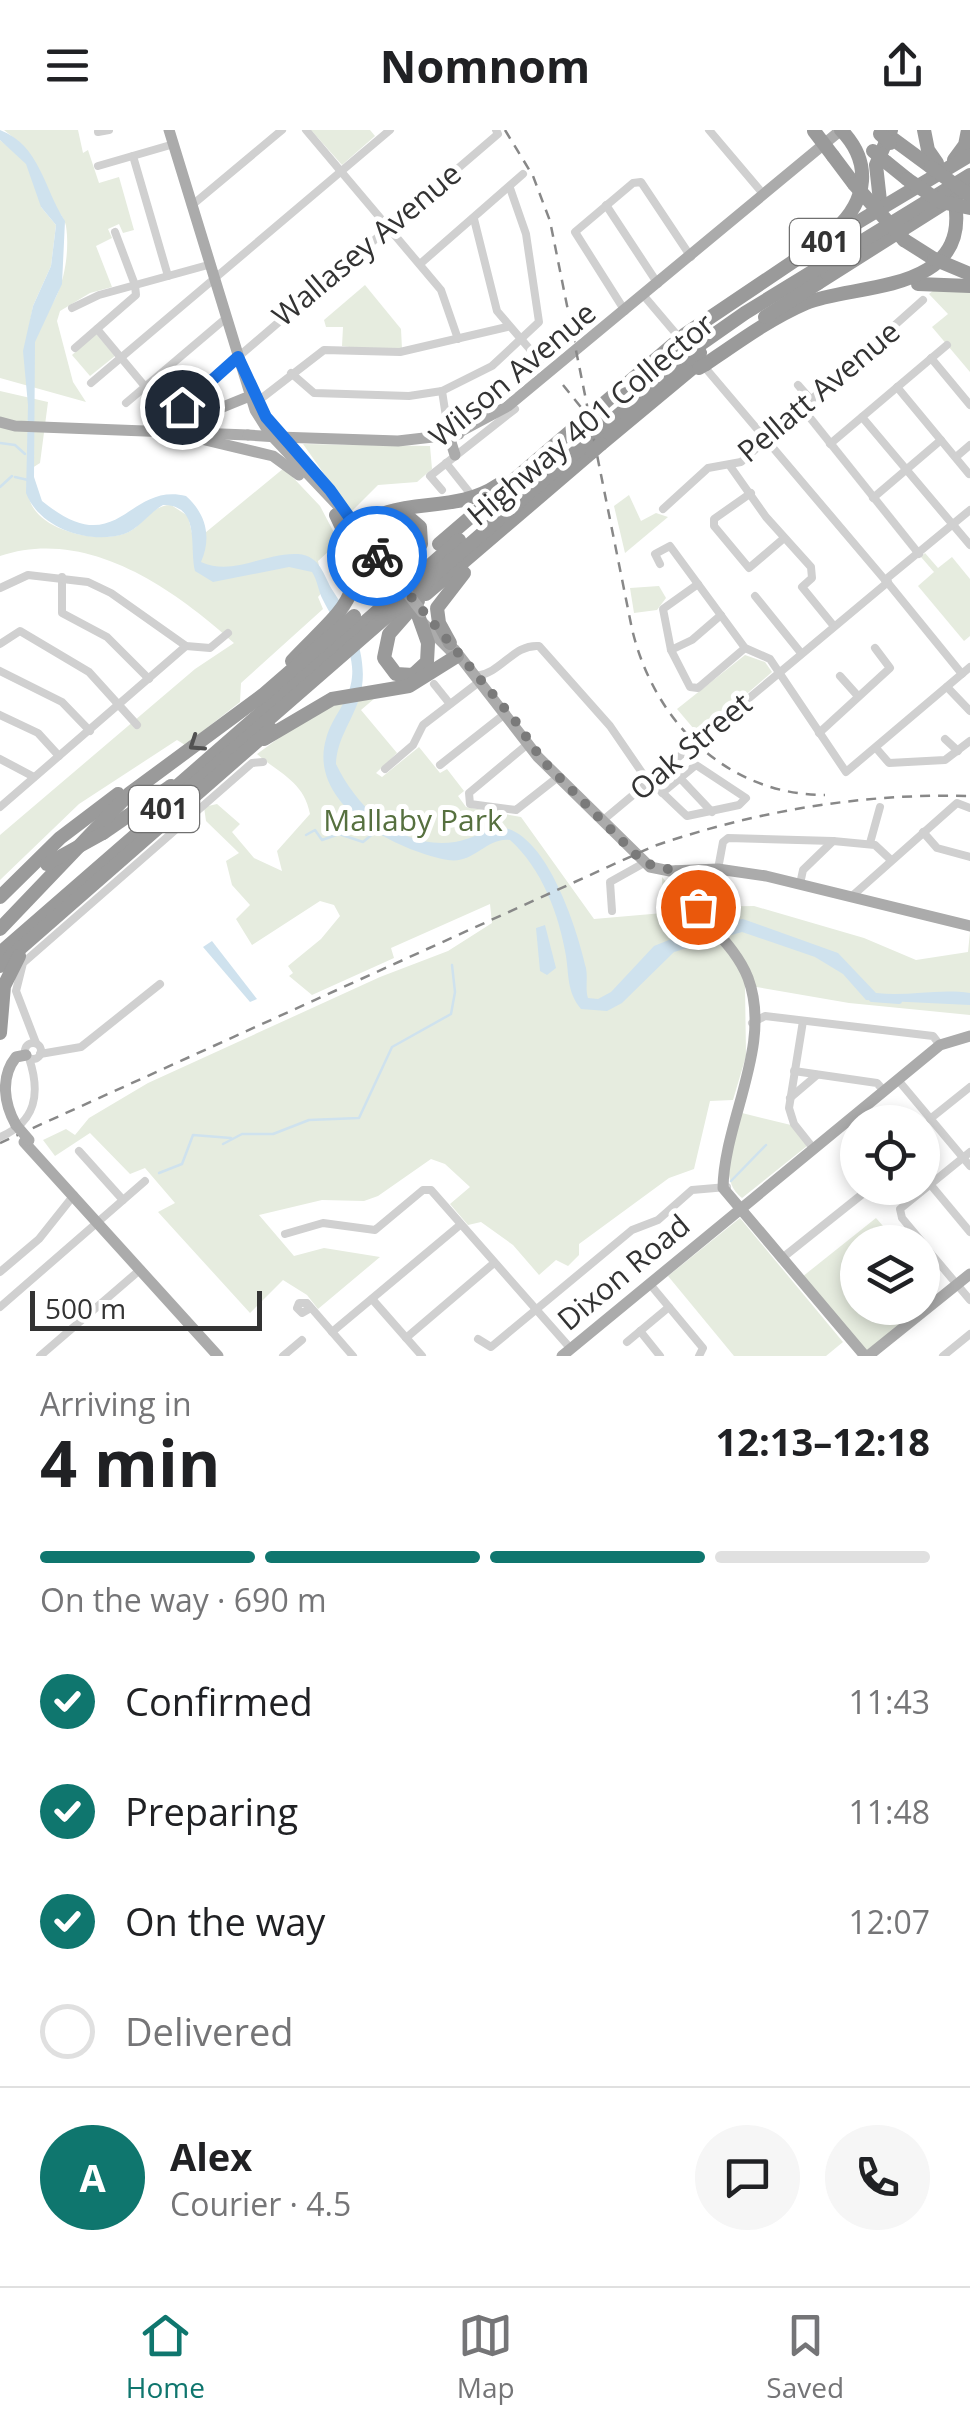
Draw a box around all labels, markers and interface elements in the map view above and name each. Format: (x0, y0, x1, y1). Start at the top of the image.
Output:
text: Nomnom (380, 35, 590, 96)
icon: menu (40, 38, 95, 93)
icon: share (875, 38, 930, 93)
street label: Wallasey Avenue (263, 153, 469, 335)
road number: 401 (790, 219, 860, 265)
street label: Wilson Avenue (420, 292, 604, 456)
street label: Highway 401 Collector (458, 303, 722, 534)
street label: Pellatt Avenue (728, 311, 908, 471)
pin (140, 365, 225, 450)
icon: home (155, 380, 210, 435)
courier (327, 506, 427, 606)
icon: bike (350, 529, 405, 584)
street label: Oak Street (620, 683, 760, 809)
one-way arrow (189, 732, 207, 751)
road number: 401 (129, 786, 199, 832)
park label: Mallaby Park (323, 799, 503, 840)
pin (656, 865, 741, 950)
icon: bag (671, 880, 726, 935)
map controls (840, 1105, 940, 1325)
button: locate (840, 1105, 940, 1205)
street label: Dixon Road (548, 1204, 698, 1339)
button: layers (840, 1225, 940, 1325)
scale bar (30, 1286, 262, 1330)
text: 500 m (45, 1289, 126, 1327)
text: Arriving in (40, 1382, 192, 1425)
text: 12:13–12:18 (716, 1415, 930, 1467)
text: 4 min (40, 1418, 220, 1506)
text: On the way · 690 m (40, 1578, 327, 1621)
icon: check (40, 1674, 95, 1729)
text: Confirmed (125, 1675, 313, 1727)
text: 11:43 (848, 1680, 930, 1723)
icon: check (40, 1784, 95, 1839)
text: Preparing (125, 1785, 298, 1837)
text: 11:48 (848, 1790, 930, 1833)
icon: check (40, 1894, 95, 1949)
text: On the way (125, 1895, 325, 1947)
text: 12:07 (848, 1900, 930, 1943)
text: Delivered (125, 2005, 294, 2057)
button: chat (695, 2125, 800, 2230)
button: phone (825, 2125, 930, 2230)
text: Alex (170, 2130, 252, 2182)
text: A (79, 2151, 106, 2203)
text: Courier · 4.5 (170, 2182, 351, 2225)
tab: Home (126, 2308, 205, 2406)
tab: Map (457, 2308, 515, 2406)
tab: Saved (766, 2308, 844, 2406)

